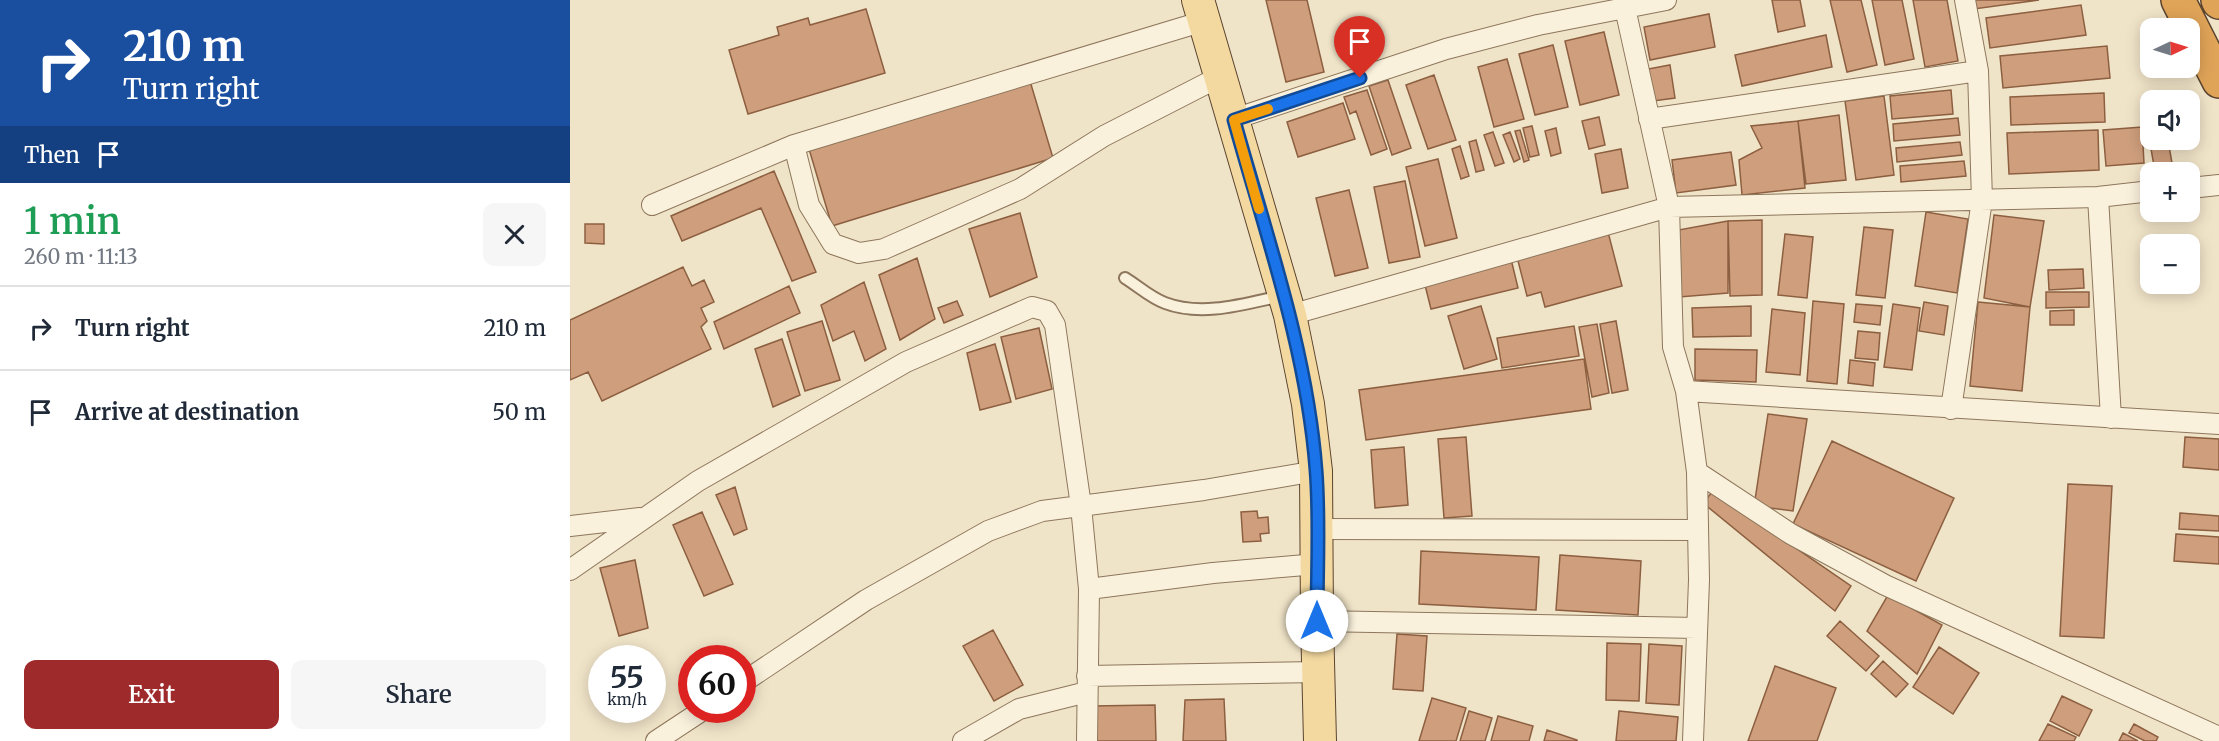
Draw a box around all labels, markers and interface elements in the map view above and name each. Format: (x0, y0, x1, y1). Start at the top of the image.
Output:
pin (1334, 16, 1385, 78)
north arrow (2140, 18, 2200, 78)
map controls (2140, 18, 2200, 294)
text: 210 m (123, 20, 244, 72)
icon: right (24, 24, 102, 102)
icon: arrive (1343, 25, 1376, 58)
text: Turn right (123, 72, 260, 106)
button: sound (2140, 90, 2200, 150)
icon: arrive (92, 138, 125, 171)
text: Then (24, 141, 80, 169)
button: + (2140, 162, 2200, 222)
text: 1 min (24, 199, 121, 244)
button: close (483, 203, 546, 266)
button: − (2140, 234, 2200, 294)
text: 260 m · 11:13 (24, 244, 138, 269)
icon: right (24, 312, 57, 345)
text: Turn right (75, 314, 189, 342)
text: 210 m (483, 314, 546, 342)
icon: arrive (24, 396, 57, 429)
text: Arrive at destination (75, 398, 299, 426)
text: 50 m (492, 398, 546, 426)
position arrow (1285, 589, 1349, 653)
speed limit sign: 60 (678, 645, 756, 723)
text: 55 (610, 658, 644, 696)
button: Exit (24, 660, 279, 729)
button: Share (291, 660, 546, 729)
text: km/h (607, 690, 647, 709)

